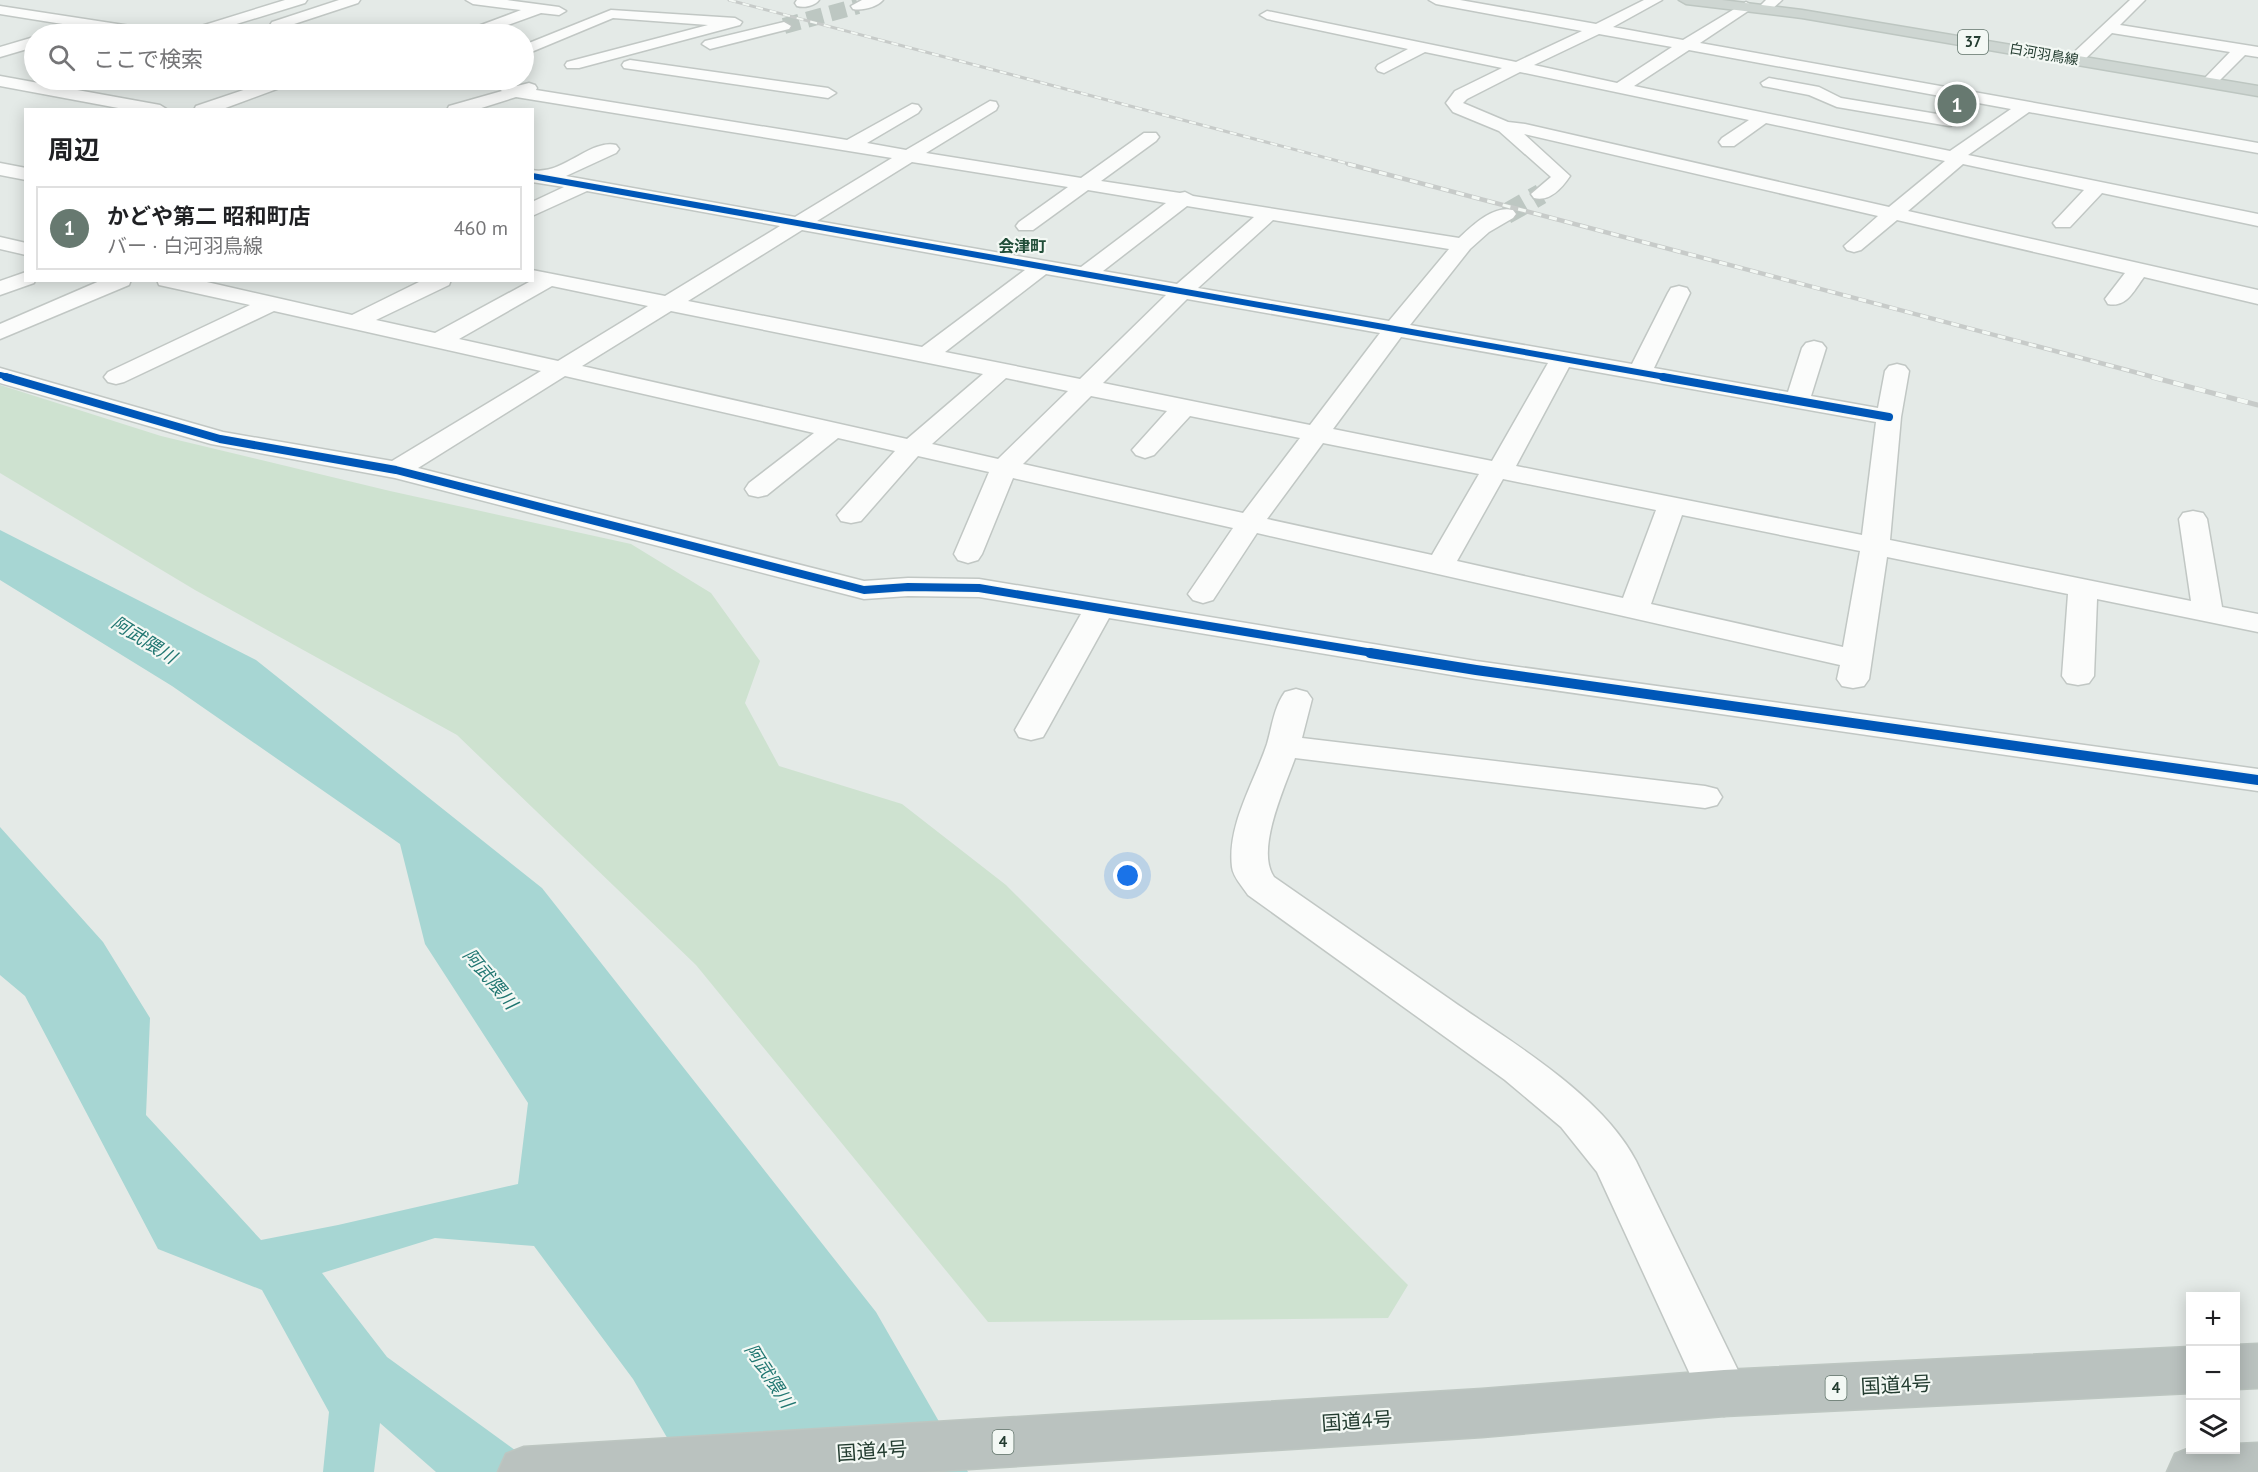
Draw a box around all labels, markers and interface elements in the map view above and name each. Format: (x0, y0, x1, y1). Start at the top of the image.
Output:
search box (24, 24, 534, 90)
road number: 37 (1958, 30, 1988, 54)
street label: 白河羽鳥線 (2008, 39, 2080, 69)
icon: search (45, 41, 78, 74)
text: ここで検索 (93, 45, 203, 73)
pin: 1 (1938, 82, 1976, 126)
text: 周辺 (48, 133, 100, 166)
text: かどや第二 昭和町店 (107, 202, 311, 230)
text: 1 (64, 215, 75, 241)
text: 460 m (454, 215, 508, 241)
text: バー · 白河羽鳥線 (107, 233, 263, 259)
district label: 会津町 (998, 236, 1046, 256)
water label: 阿武隈川 (108, 611, 183, 669)
your location (1113, 861, 1142, 890)
water label: 阿武隈川 (458, 944, 524, 1015)
map controls (2186, 1292, 2240, 1454)
button: + (2186, 1292, 2240, 1346)
water label: 阿武隈川 (740, 1339, 800, 1414)
button: − (2186, 1346, 2240, 1400)
street label: 国道4号 (1860, 1370, 1932, 1400)
road number: 4 (1826, 1376, 1846, 1400)
button: layers (2186, 1400, 2240, 1454)
street label: 国道4号 (1321, 1406, 1393, 1436)
road number: 4 (992, 1430, 1014, 1454)
street label: 国道4号 (836, 1436, 908, 1466)

